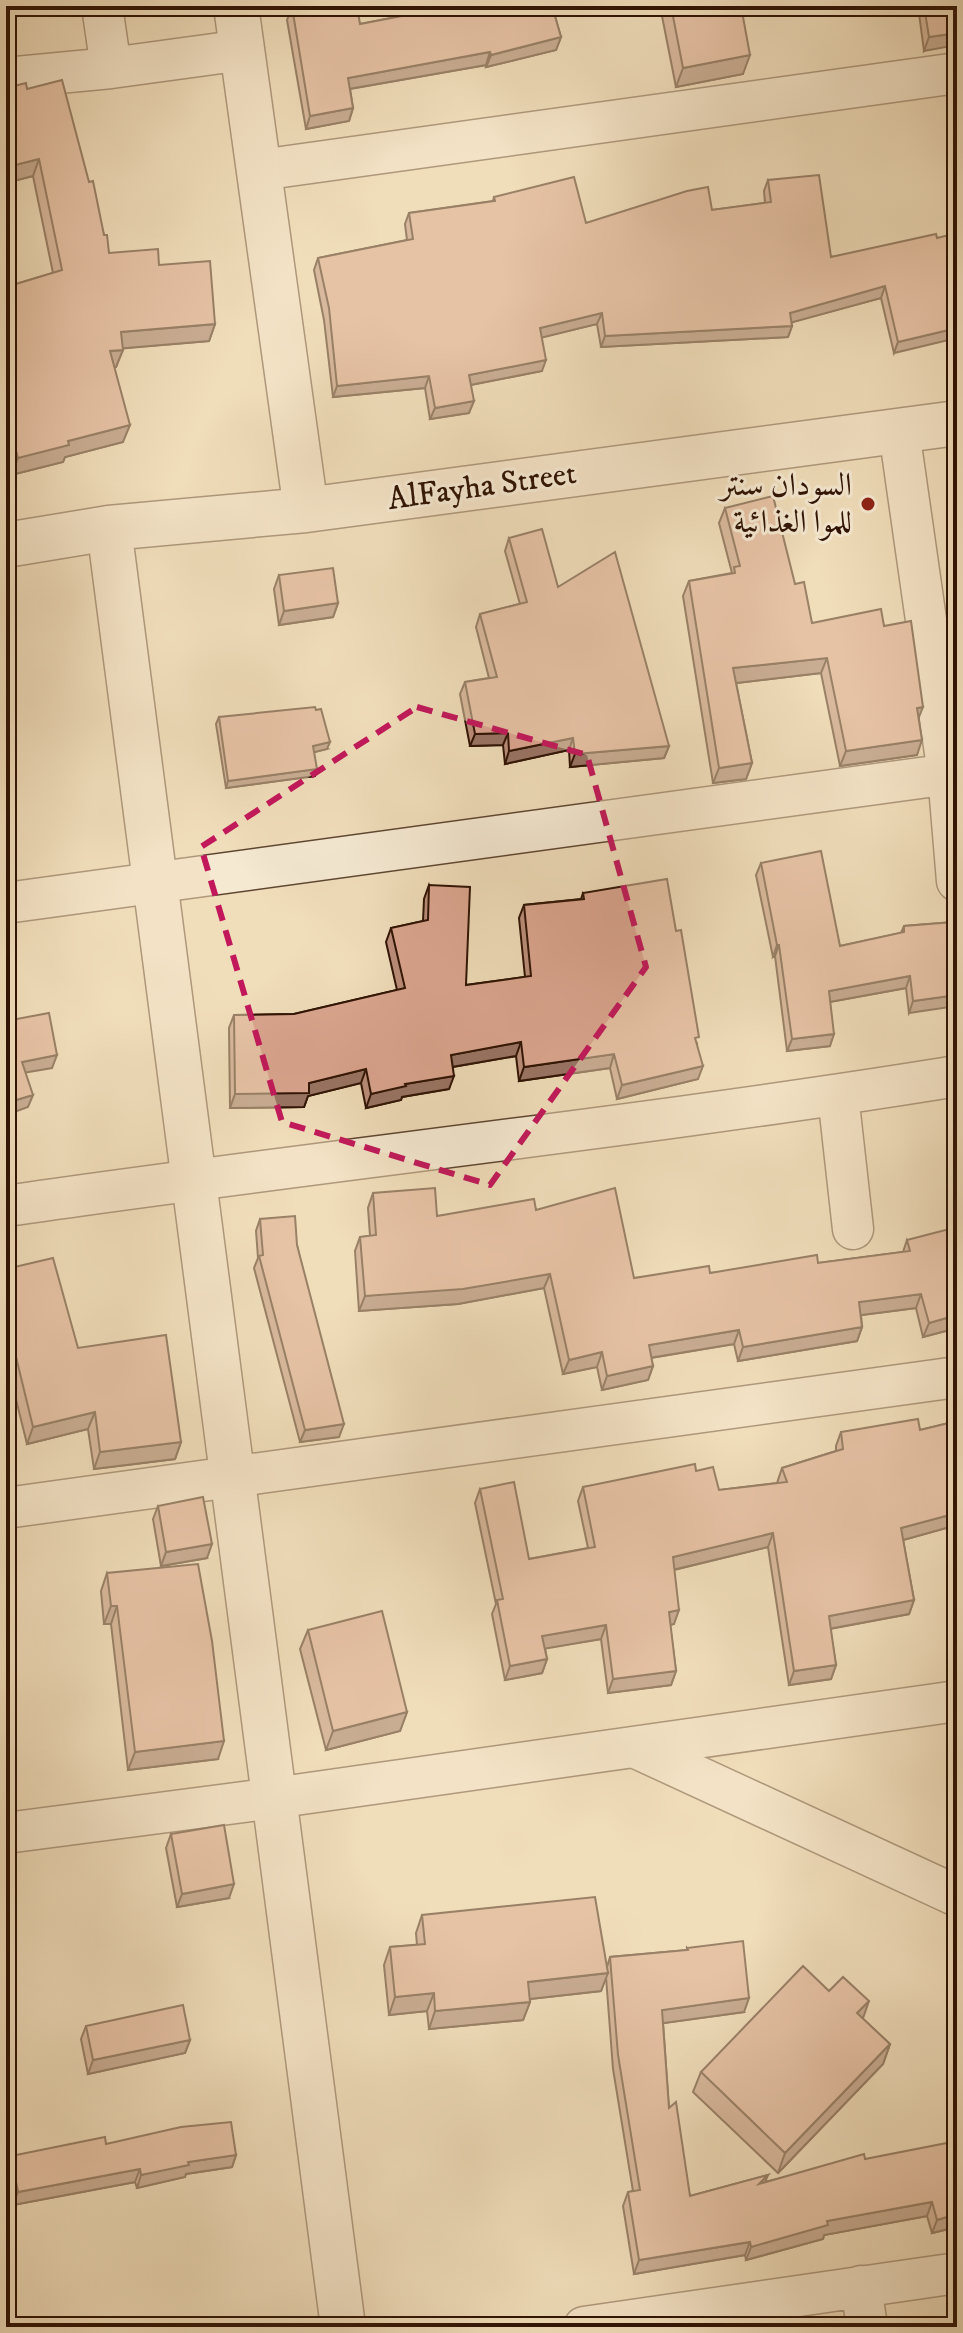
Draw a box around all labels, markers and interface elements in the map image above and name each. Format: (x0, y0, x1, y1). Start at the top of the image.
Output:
street label: AlFayha Street (385, 454, 579, 520)
place label: السودان سنتر للموا الغذائية (717, 466, 852, 543)
marker: السودان سنتر للموا الغذائية (859, 495, 877, 513)

